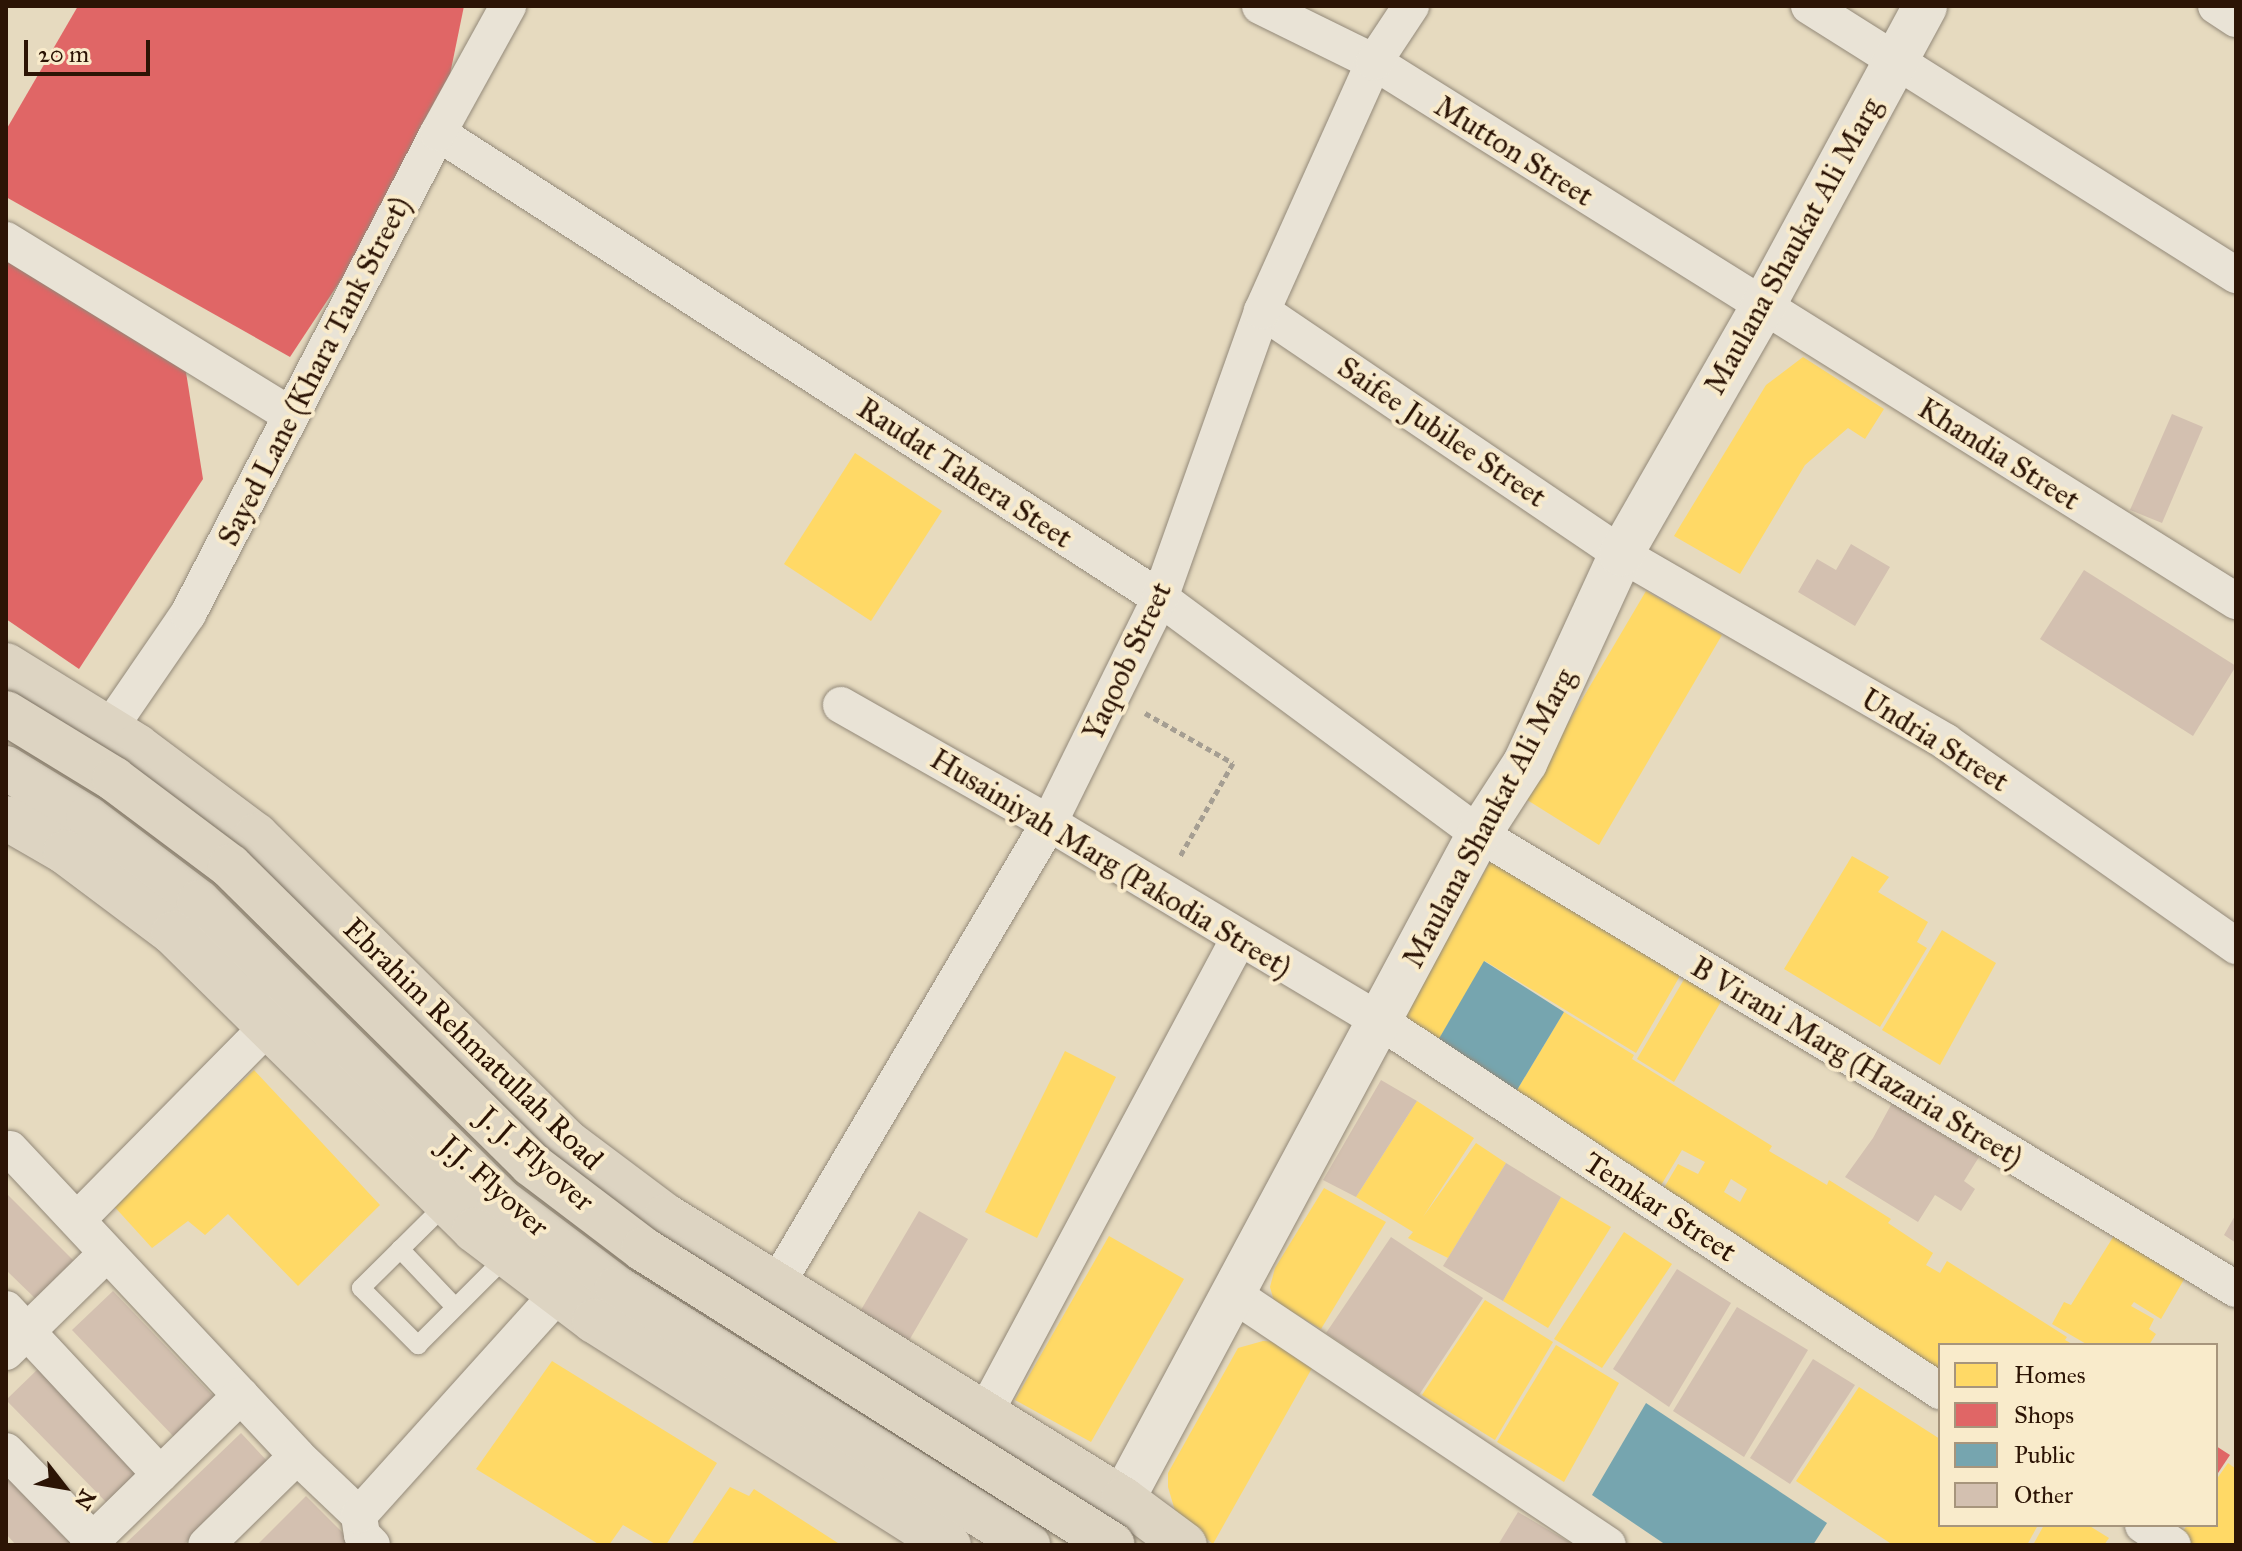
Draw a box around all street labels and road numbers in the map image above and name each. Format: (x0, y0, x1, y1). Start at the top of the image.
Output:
street label: Mutton Street (1428, 88, 1600, 214)
street label: Maulana Shaukat Ali Marg (1696, 91, 1890, 401)
street label: Sayed Lane (Khara Tank Street) (210, 190, 418, 552)
street label: Saifee Jubilee Street (1331, 349, 1553, 515)
street label: Raudat Tahera Steet (851, 390, 1079, 556)
street label: Khandia Street (1912, 390, 2086, 518)
street label: Yaqoob Street (1075, 576, 1179, 746)
street label: Maulana Shaukat Ali Marg (1395, 662, 1583, 974)
street label: Undria Street (1854, 680, 2016, 800)
street label: Husainiyah Marg (Pakodia Street) (924, 741, 1298, 985)
street label: Ebrahim Rehmatullah Road (336, 911, 610, 1177)
street label: B Virani Marg (Hazaria Street) (1685, 949, 2029, 1175)
street label: J. J. Flyover (471, 1099, 601, 1219)
street label: J.J. Flyover (432, 1128, 556, 1244)
street label: Temkar Street (1577, 1144, 1743, 1270)

